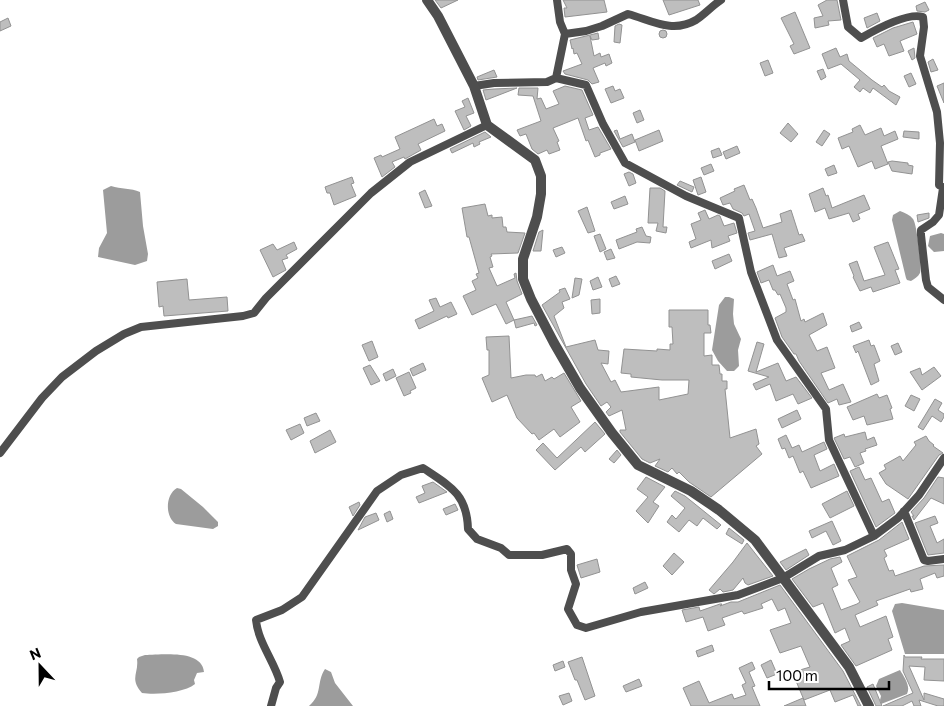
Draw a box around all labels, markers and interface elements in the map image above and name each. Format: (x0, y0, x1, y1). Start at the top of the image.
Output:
north arrow (15, 641, 65, 691)
text: N (27, 644, 43, 663)
scale bar (769, 658, 889, 690)
text: 100 m (776, 666, 818, 684)

